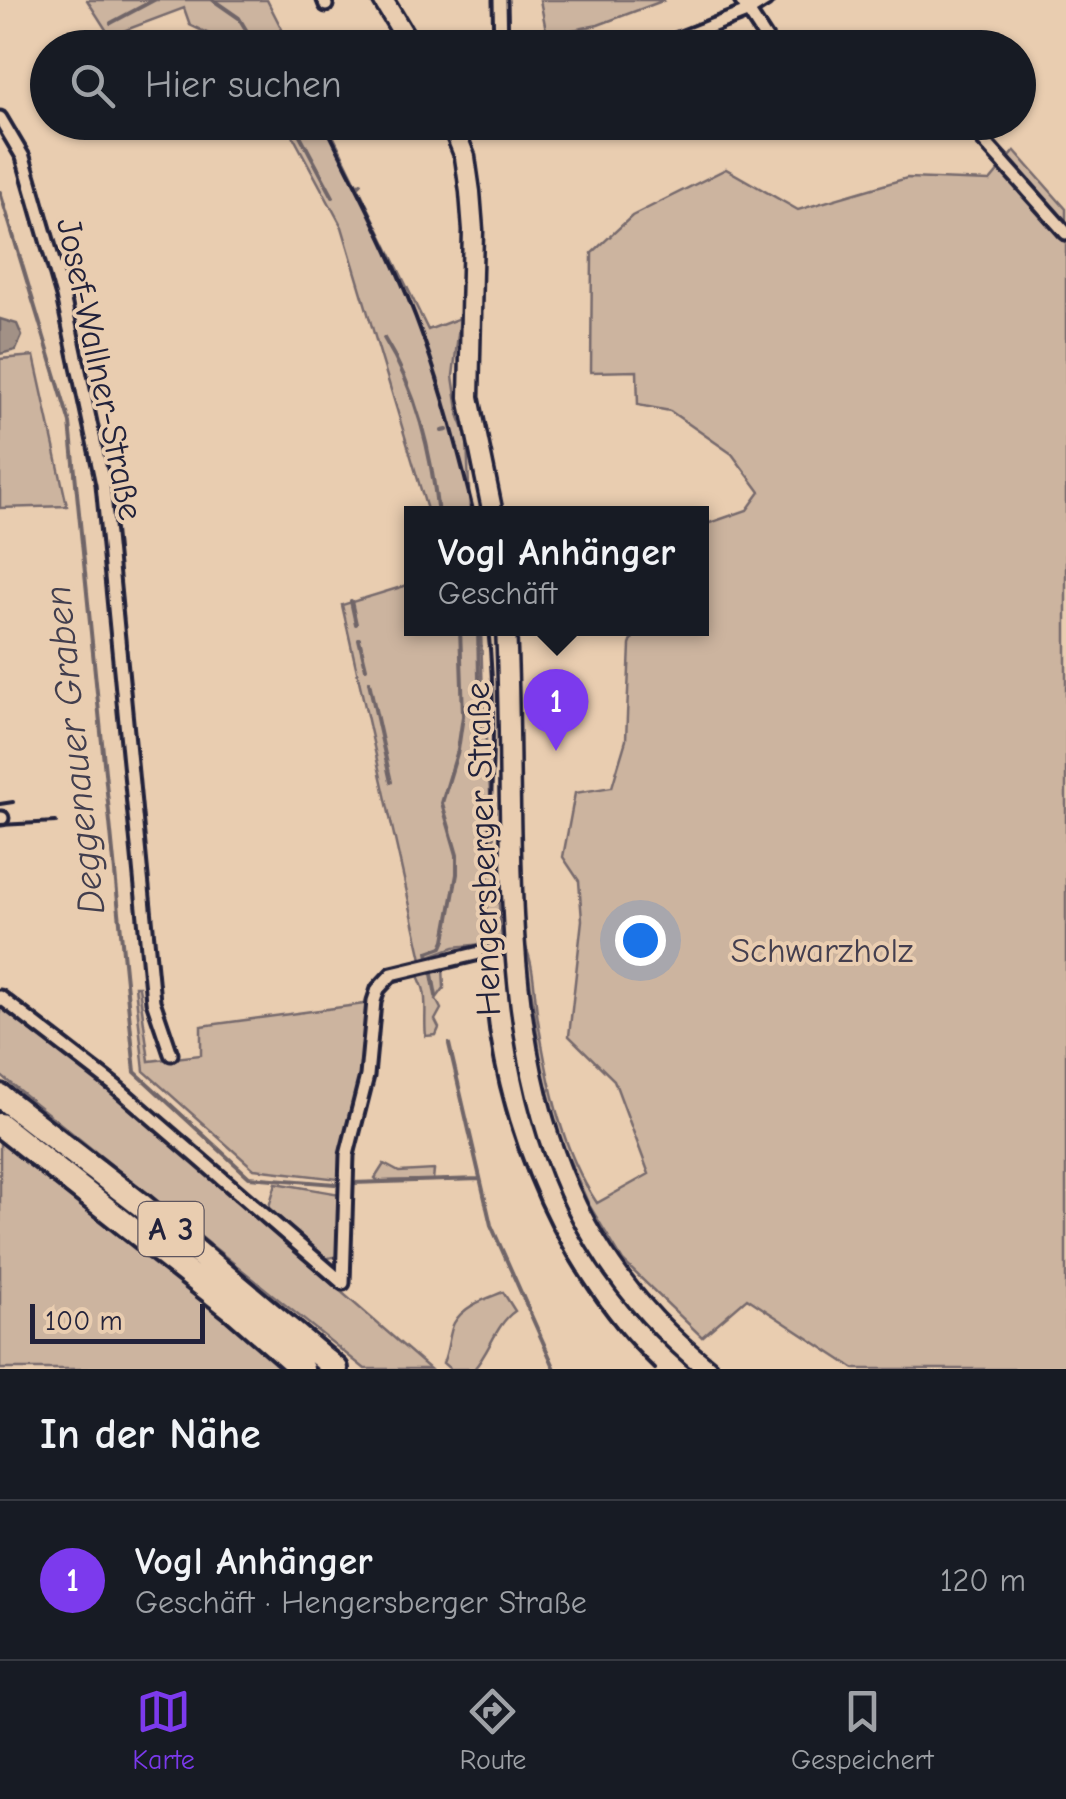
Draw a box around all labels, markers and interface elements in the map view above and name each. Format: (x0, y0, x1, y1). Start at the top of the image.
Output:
search box (30, 30, 1036, 140)
icon: search (65, 58, 120, 113)
text: Hier suchen (145, 63, 342, 107)
street label: Josef-Wallner-Straße (48, 214, 152, 524)
popup (404, 506, 709, 636)
text: Vogl Anhänger (438, 531, 675, 575)
text: Geschäft (438, 575, 557, 612)
water label: Deggenauer Graben (36, 583, 114, 917)
pin: 1 (524, 668, 588, 751)
street label: Hengersberger Straße (457, 681, 509, 1017)
your location (615, 915, 666, 966)
park label: Schwarzholz (731, 930, 913, 971)
road number: A 3 (138, 1202, 204, 1256)
scale bar (30, 1299, 205, 1344)
text: 100 m (45, 1305, 123, 1337)
text: In der Nähe (40, 1410, 261, 1459)
text: Vogl Anhänger (135, 1540, 373, 1584)
text: 1 (66, 1562, 79, 1599)
text: 120 m (940, 1562, 1026, 1599)
text: Geschäft · Hengersberger Straße (135, 1584, 587, 1621)
tab: Karte (132, 1684, 195, 1776)
tab: Route (460, 1684, 526, 1776)
tab: Gespeichert (791, 1684, 934, 1776)

